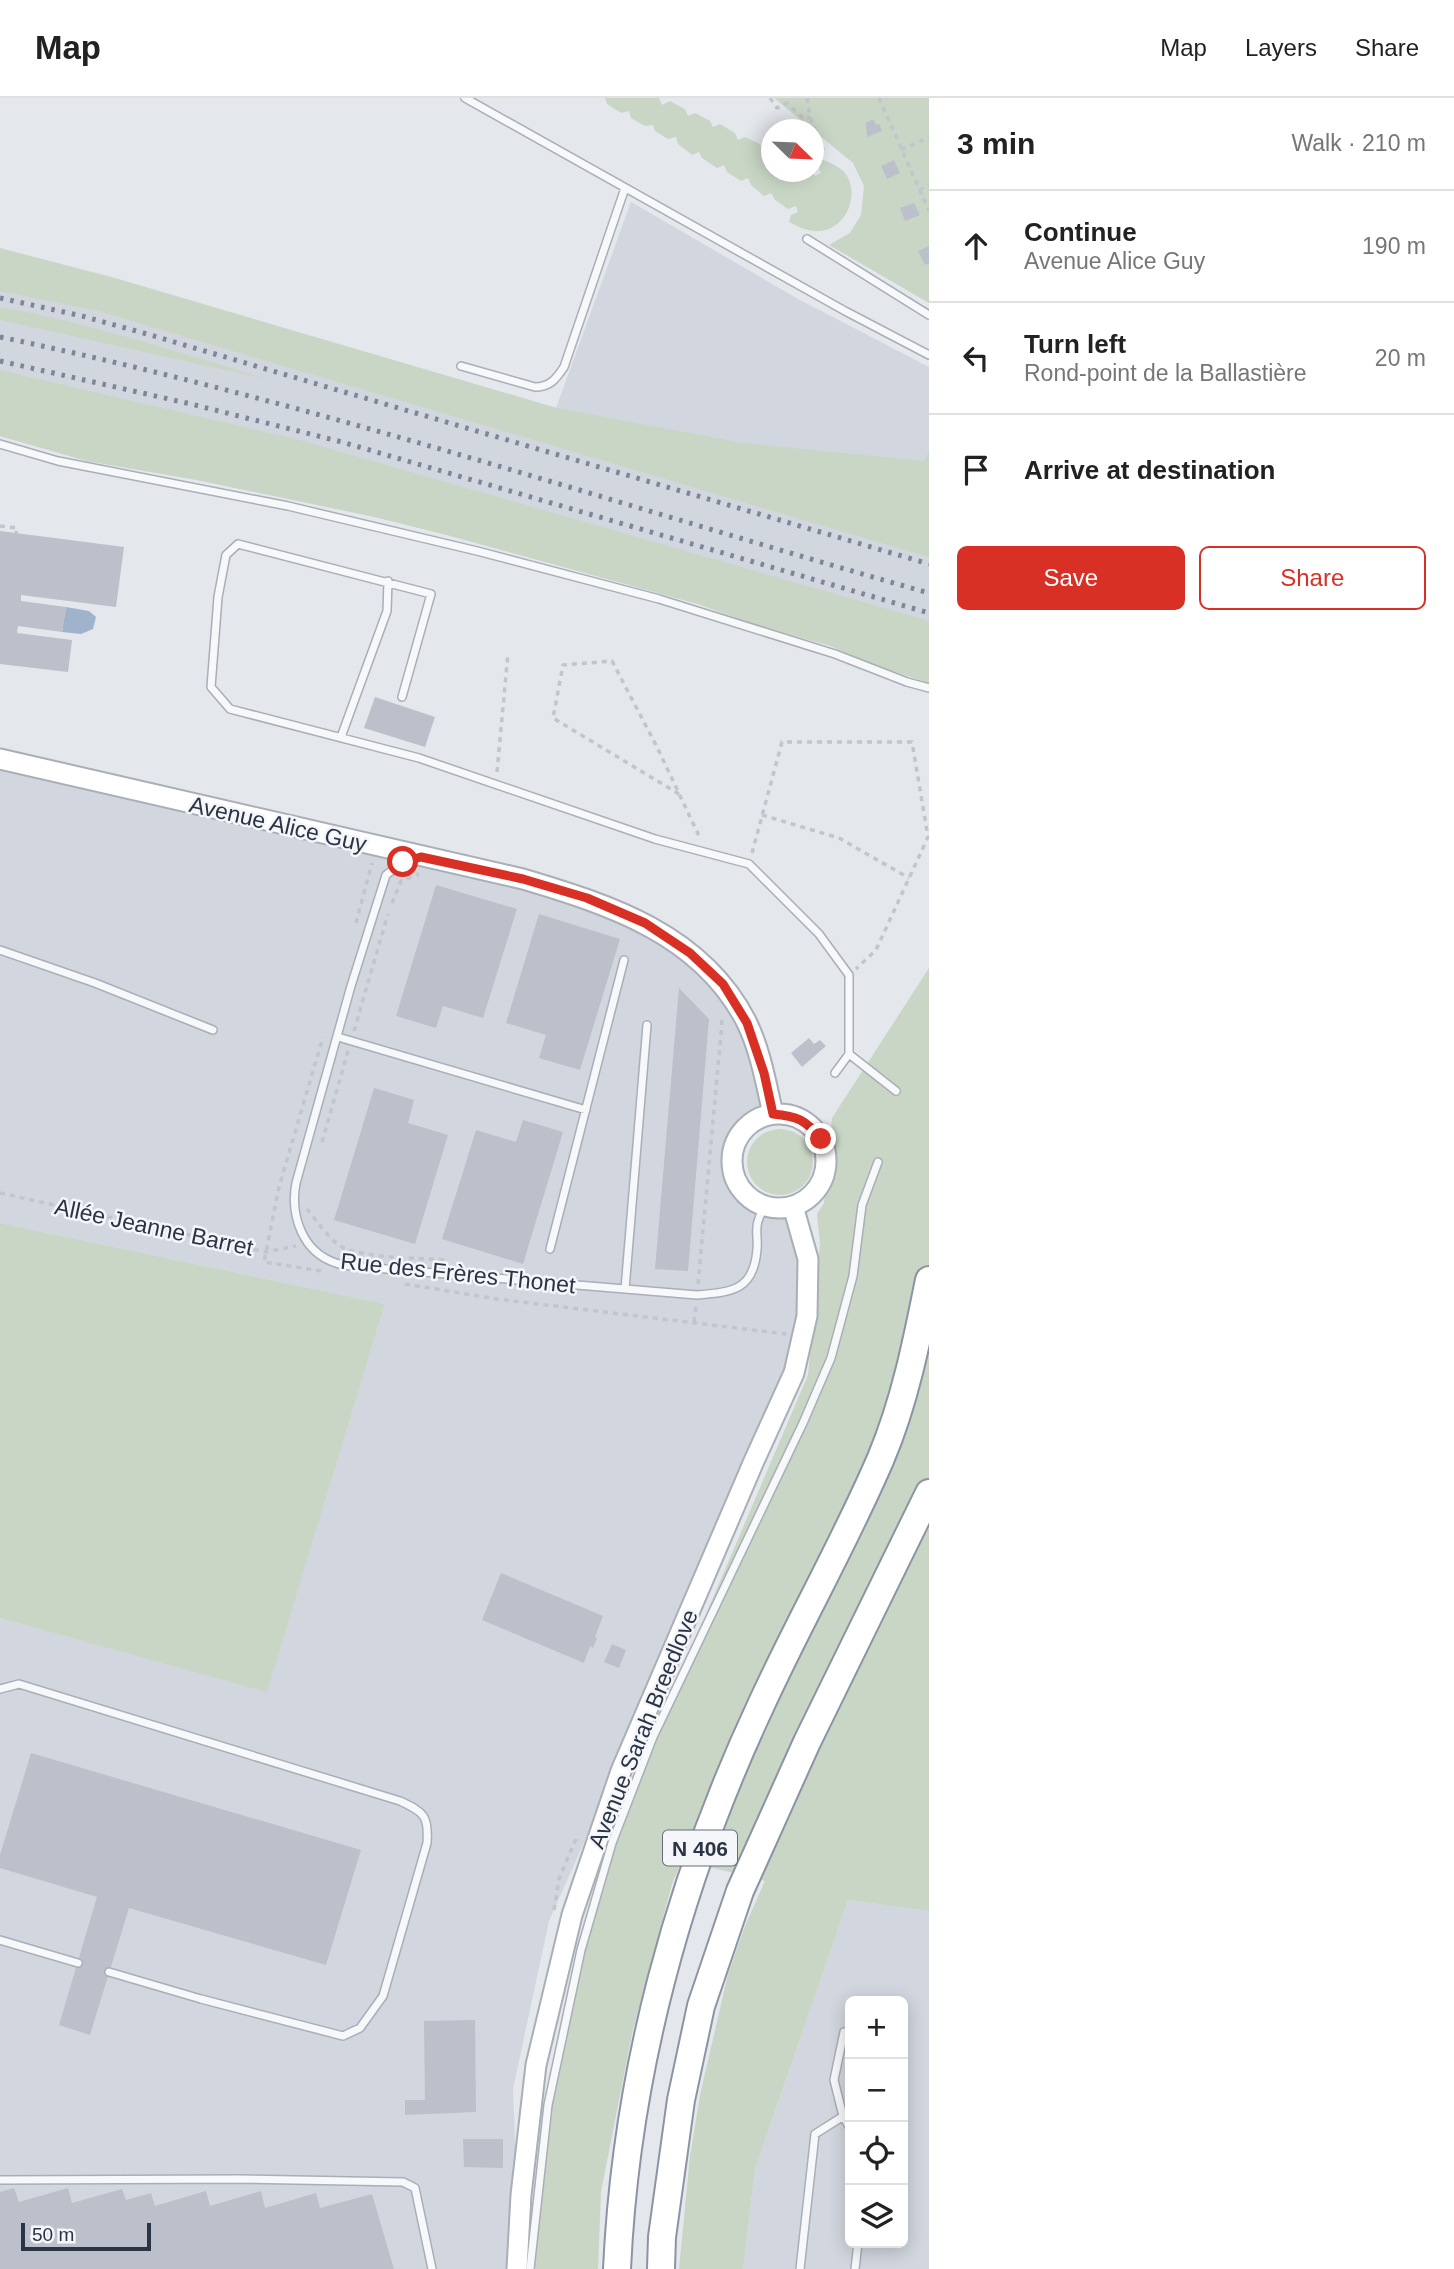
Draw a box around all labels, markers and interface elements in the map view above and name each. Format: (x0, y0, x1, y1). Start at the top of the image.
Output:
text: Map (35, 29, 101, 66)
text: Map (1160, 34, 1207, 61)
text: Layers (1245, 34, 1317, 61)
text: Share (1355, 34, 1419, 61)
north arrow (761, 119, 824, 182)
text: 3 min (957, 127, 1035, 160)
text: Walk · 210 m (1291, 130, 1426, 156)
text: Continue (1024, 217, 1137, 247)
icon: ahead (957, 227, 995, 265)
text: 190 m (1362, 233, 1426, 259)
text: Avenue Alice Guy (1024, 248, 1205, 274)
text: Turn left (1024, 329, 1126, 359)
icon: left (957, 339, 995, 377)
text: 20 m (1375, 345, 1426, 371)
text: Rond-point de la Ballastière (1024, 360, 1307, 386)
icon: arrive (957, 451, 995, 489)
text: Arrive at destination (1024, 455, 1275, 485)
button: Save (957, 546, 1185, 610)
button: Share (1199, 546, 1426, 610)
street label: Avenue Alice Guy (187, 791, 370, 857)
route start (387, 846, 418, 877)
route end (805, 1123, 836, 1154)
street label: Allée Jeanne Barret (52, 1193, 256, 1261)
street label: Rue des Frères Thonet (339, 1248, 577, 1298)
street label: Avenue Sarah Breedlove (583, 1606, 703, 1852)
road number: N 406 (663, 1830, 737, 1866)
map controls (845, 1996, 908, 2248)
button: + (845, 1996, 908, 2059)
button: − (845, 2059, 908, 2122)
button: locate (845, 2122, 908, 2185)
button: layers (845, 2185, 908, 2248)
scale bar (21, 2220, 150, 2252)
text: 50 m (32, 2224, 74, 2245)

